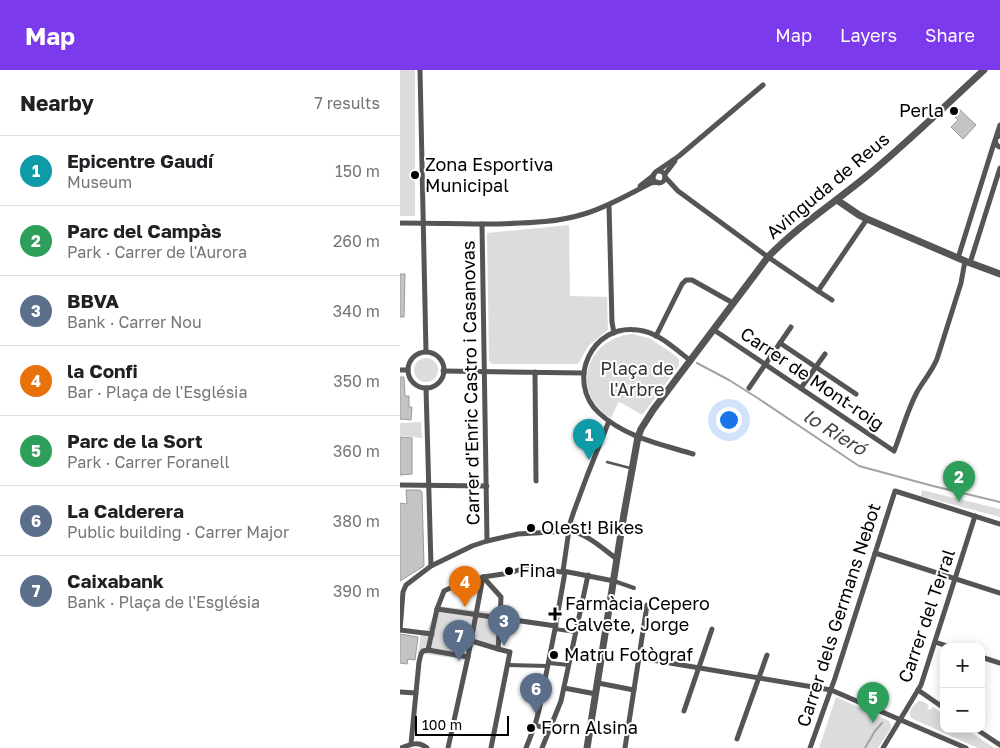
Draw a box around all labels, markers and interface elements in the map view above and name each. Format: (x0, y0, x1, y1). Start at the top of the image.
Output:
text: Map (25, 21, 75, 50)
text: Map (775, 24, 812, 46)
text: Layers (840, 24, 897, 46)
text: Share (925, 24, 975, 46)
text: Nearby (20, 90, 94, 116)
text: 7 results (314, 93, 380, 113)
place label: Perla (899, 99, 944, 121)
marker: Perla (948, 105, 960, 117)
street label: Avinguda de Reus (761, 127, 893, 243)
text: Epicentre Gaudí (67, 149, 213, 172)
place label: Zona Esportiva Municipal (425, 153, 553, 196)
text: 1 (32, 161, 40, 181)
text: 150 m (335, 161, 380, 181)
marker: Zona Esportiva Municipal (409, 169, 421, 181)
text: Museum (67, 172, 132, 192)
text: Parc del Campàs (67, 219, 222, 242)
text: 2 (31, 231, 41, 251)
text: 260 m (333, 231, 380, 251)
street label: Carrer d'Enric Castro i Casanovas (457, 240, 483, 526)
text: Park · Carrer de l'Aurora (67, 242, 247, 262)
text: BBVA (67, 289, 119, 312)
text: 3 (31, 301, 41, 321)
text: 340 m (333, 301, 380, 321)
text: Bank · Carrer Nou (67, 312, 202, 332)
street label: Carrer de Mont-roig (737, 322, 889, 434)
park label: Plaça de l'Arbre (600, 357, 674, 400)
text: la Confi (67, 359, 138, 382)
text: 4 (31, 371, 41, 391)
text: 350 m (333, 371, 380, 391)
text: Bar · Plaça de l'Església (67, 382, 247, 402)
water label: lo Rieró (800, 403, 872, 461)
your location (716, 407, 742, 433)
pin: 1 (573, 419, 605, 460)
text: Parc de la Sort (67, 429, 203, 452)
text: 5 (31, 441, 41, 461)
text: 360 m (333, 441, 380, 461)
text: Park · Carrer Foranell (67, 452, 230, 472)
pin: 2 (943, 461, 975, 502)
text: La Calderera (67, 499, 184, 522)
street label: Carrer dels Germans Nebot (791, 500, 885, 729)
text: 6 (31, 511, 41, 531)
text: 380 m (333, 511, 380, 531)
place label: Olest! Bikes (541, 516, 644, 538)
text: Public building · Carrer Major (67, 522, 289, 542)
marker: Olest! Bikes (525, 522, 537, 534)
street label: Carrer del Terral (893, 546, 959, 685)
place label: Fina (519, 559, 556, 581)
marker: Fina (503, 565, 515, 577)
pin: 4 (449, 566, 481, 607)
text: Caixabank (67, 569, 164, 592)
text: 7 (32, 581, 40, 601)
text: 390 m (333, 581, 380, 601)
text: Bank · Plaça de l'Església (67, 592, 260, 612)
place label: Farmàcia Cepero Calvete, Jorge (565, 592, 710, 635)
pin: 3 (488, 605, 520, 646)
marker: Farmàcia Cepero Calvete, Jorge (549, 608, 561, 620)
pin: 7 (443, 620, 475, 661)
place label: Matru Fotògraf (564, 643, 693, 665)
map controls (940, 643, 985, 733)
button: + (940, 643, 985, 688)
marker: Matru Fotògraf (548, 649, 560, 661)
pin: 6 (520, 673, 552, 714)
pin: 5 (857, 682, 889, 723)
button: − (940, 688, 985, 733)
scale bar (415, 713, 509, 736)
text: 100 m (422, 716, 462, 733)
place label: Forn Alsina (541, 716, 638, 738)
marker: Forn Alsina (525, 722, 537, 734)

